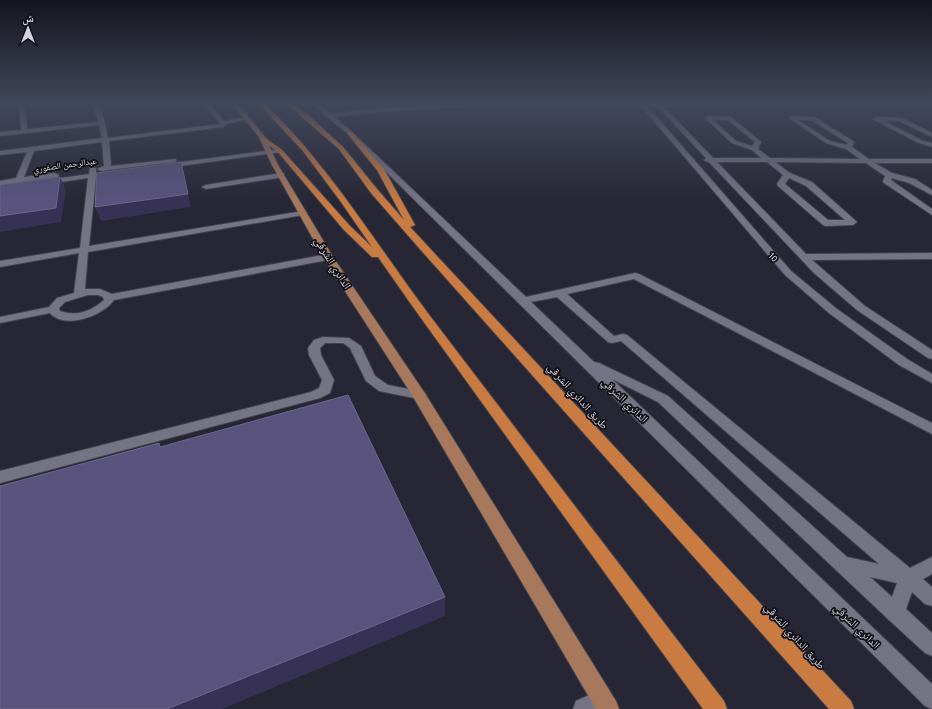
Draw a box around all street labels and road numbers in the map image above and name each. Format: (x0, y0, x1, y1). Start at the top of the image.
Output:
street label: عبدالرحمن الصفوري (33, 156, 98, 177)
street label: الدائري الشرقي (310, 235, 354, 293)
street label: 10 (766, 250, 780, 264)
street label: طريق الدائري الشرقي (543, 361, 611, 433)
street label: الدائري الشرقي (598, 375, 650, 427)
street label: طريق الدائري الشرقي (760, 601, 828, 673)
street label: الدائري الشرقي (830, 601, 882, 653)

